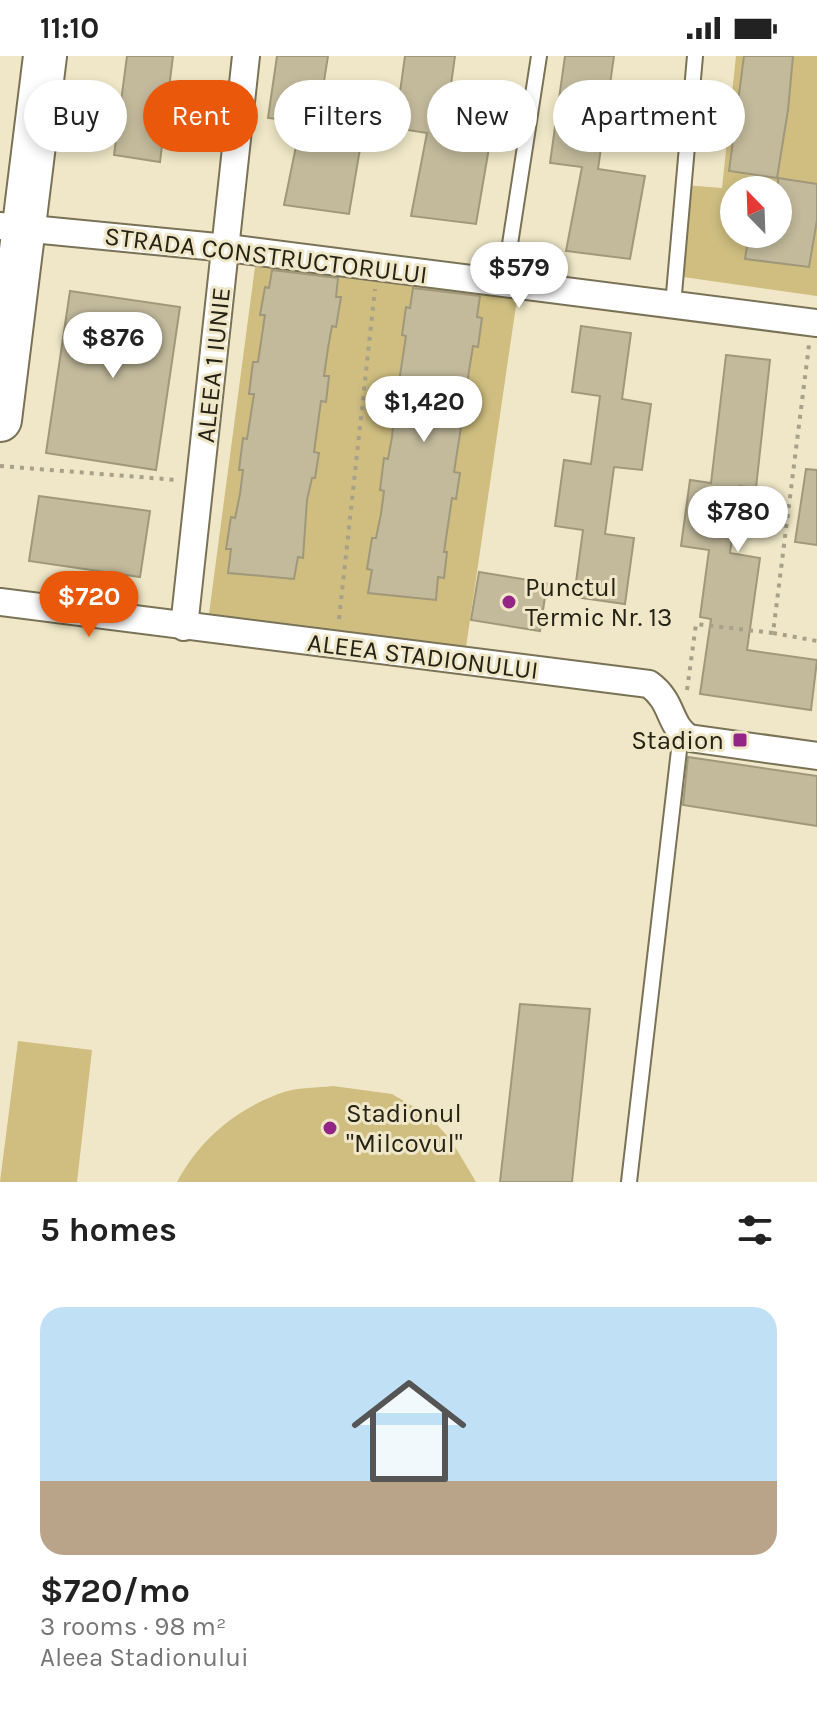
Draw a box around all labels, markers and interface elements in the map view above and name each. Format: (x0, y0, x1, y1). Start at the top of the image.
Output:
text: 11:10 (40, 10, 99, 46)
chip: Buy (24, 80, 127, 152)
chip: Rent (143, 80, 258, 152)
chip: Filters (274, 80, 411, 152)
chip: New (427, 80, 537, 152)
chip: Apartment (553, 80, 745, 152)
north arrow (720, 176, 792, 248)
map controls (720, 176, 792, 248)
street label: STRADA CONSTRUCTORULUI (103, 220, 429, 291)
pin: $579 (472, 242, 566, 310)
text: $579 (488, 252, 550, 283)
street label: ALEEA 1 IUNIE (190, 286, 237, 444)
pin: $876 (66, 312, 160, 380)
text: $876 (81, 322, 145, 353)
pin: $1,420 (359, 376, 489, 444)
text: $1,420 (383, 386, 465, 417)
pin: $780 (691, 486, 785, 554)
text: $780 (706, 496, 770, 527)
pin: $720 (42, 571, 136, 639)
place label: Punctul Termic Nr. 13 (525, 572, 672, 633)
text: $720 (57, 581, 121, 612)
marker: Punctul Termic Nr. 13 (500, 593, 518, 611)
street label: ALEEA STADIONULUI (306, 627, 540, 686)
place label: Stadion (631, 725, 724, 756)
marker: Stadion (731, 731, 749, 749)
place label: Stadionul "Milcovul" (346, 1098, 463, 1159)
marker: Stadionul "Milcovul" (321, 1119, 339, 1137)
icon: filters (733, 1208, 777, 1252)
text: 5 homes (40, 1210, 177, 1250)
icon: home (337, 1359, 481, 1503)
text: $720/mo (40, 1571, 190, 1611)
text: 3 rooms · 98 m² (40, 1611, 226, 1642)
text: Aleea Stadionului (40, 1642, 249, 1673)

